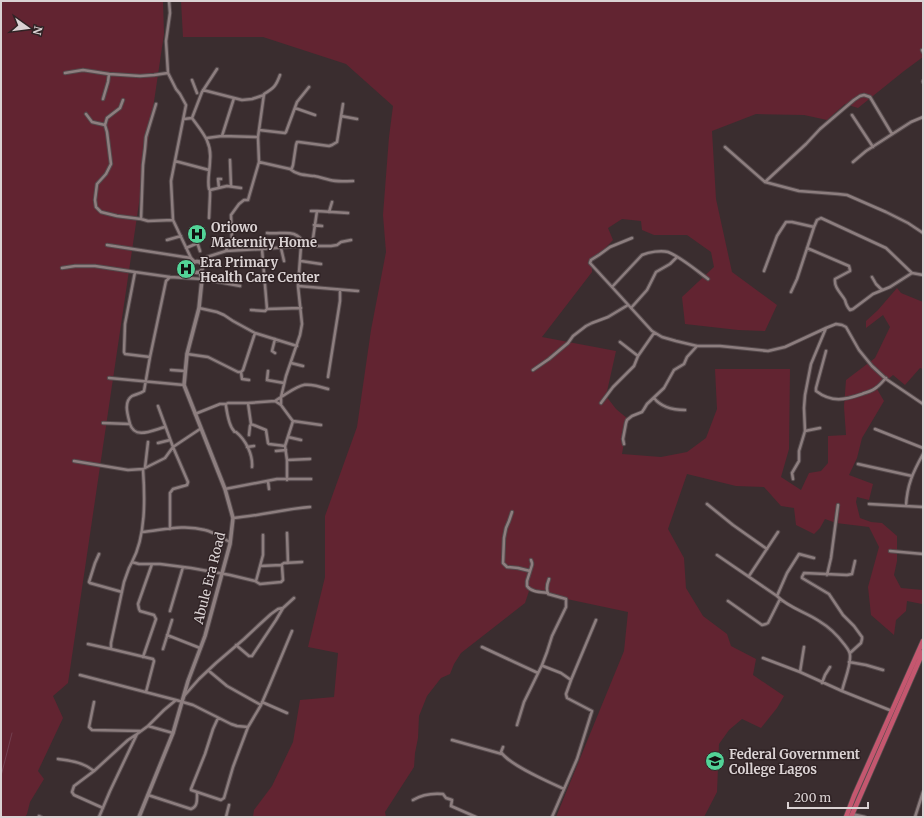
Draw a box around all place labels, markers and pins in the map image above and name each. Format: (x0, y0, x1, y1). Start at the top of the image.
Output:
place label: Oriowo Maternity Home (211, 219, 317, 251)
hospital icon: Oriowo Maternity Home (186, 223, 208, 245)
place label: Era Primary Health Care Center (200, 254, 320, 286)
hospital icon: Era Primary Health Care Center (175, 258, 197, 280)
place label: Federal Government College Lagos (729, 746, 861, 778)
school or university icon: Federal Government College Lagos (704, 750, 726, 772)

